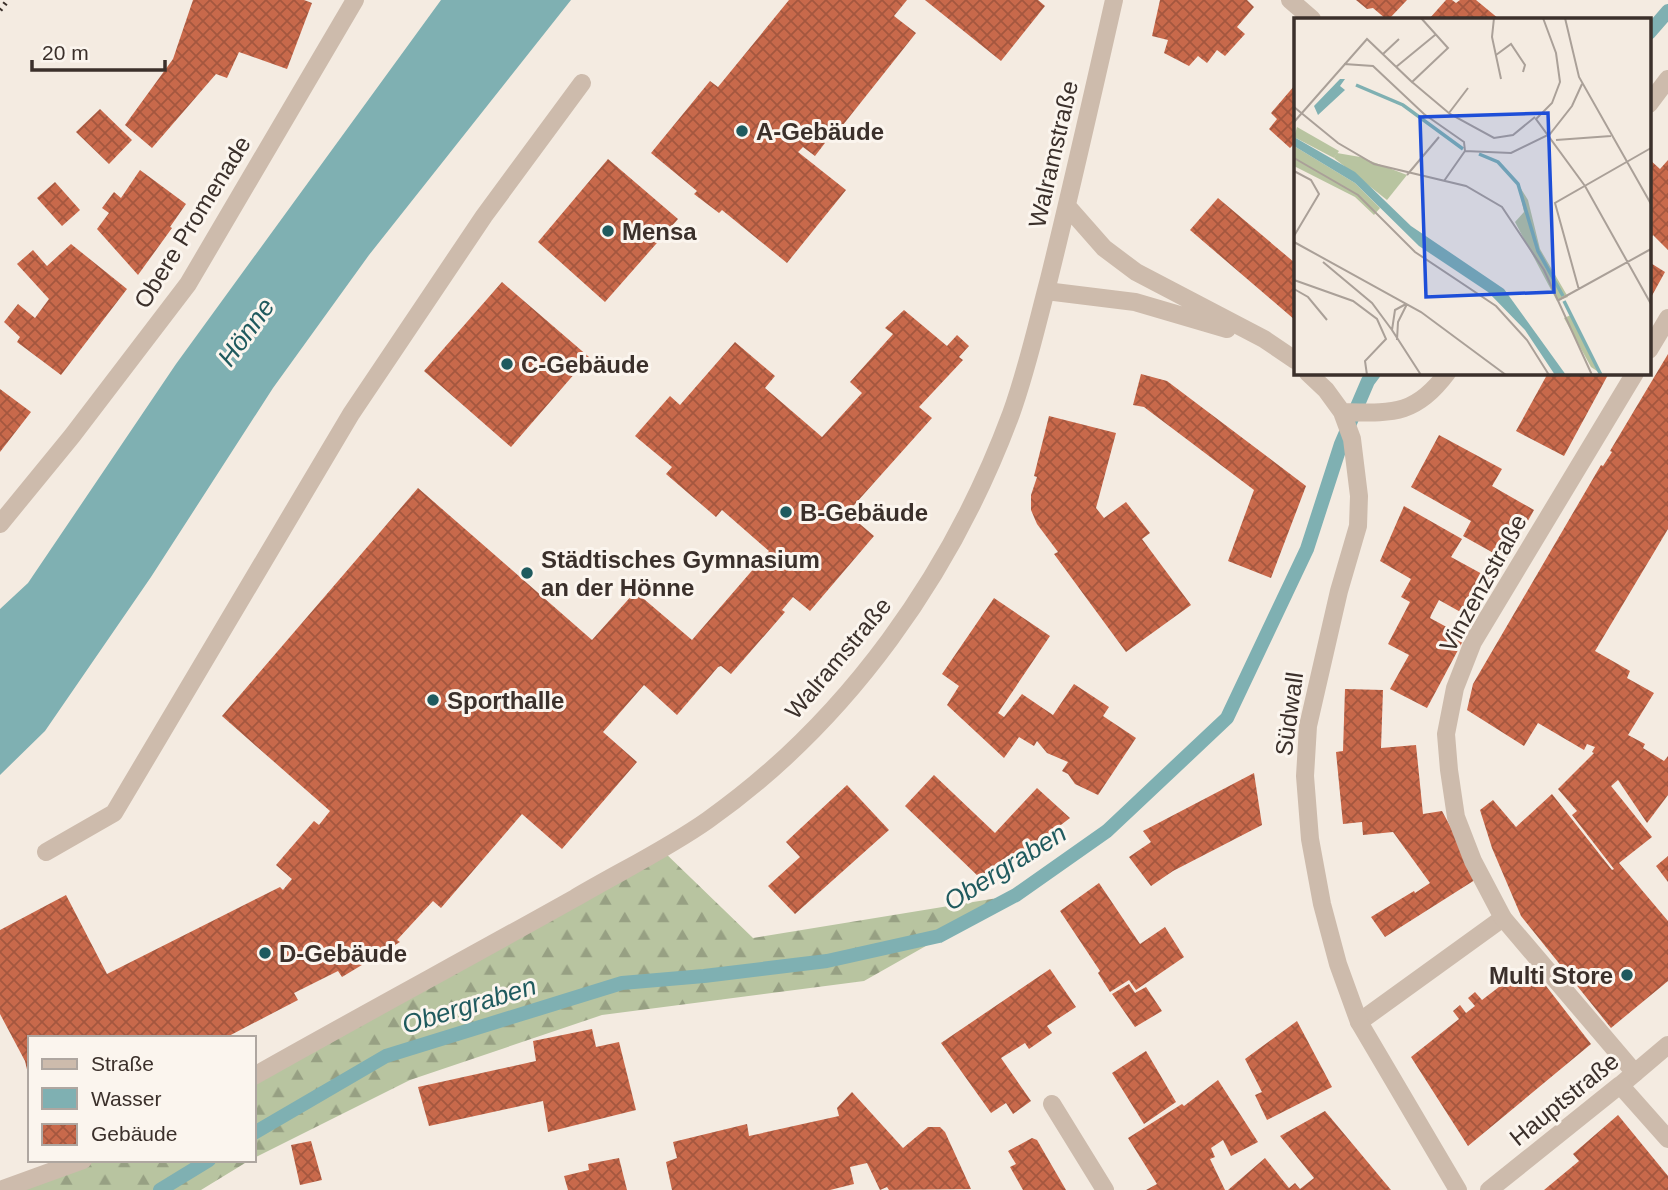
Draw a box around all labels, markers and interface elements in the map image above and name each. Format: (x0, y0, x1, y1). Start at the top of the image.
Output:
inset map (1294, 18, 1650, 374)
scale bar (32, 28, 164, 72)
text: 20 m (42, 41, 89, 64)
street label: Walramstraße (1023, 78, 1083, 230)
place label: A-Gebäude (756, 118, 884, 145)
marker: A-Gebäude (734, 123, 750, 139)
street label: Obere Promenade (128, 131, 256, 313)
place label: Mensa (622, 218, 697, 245)
marker: Mensa (600, 223, 616, 239)
water label: Hönne (211, 292, 281, 372)
place label: C-Gebäude (521, 351, 649, 378)
marker: C-Gebäude (499, 356, 515, 372)
place label: B-Gebäude (800, 499, 928, 526)
marker: B-Gebäude (778, 504, 794, 520)
street label: Vinzenzstraße (1434, 510, 1532, 656)
place label: Städtisches Gymnasium an der Hönne (541, 546, 820, 601)
marker: Städtisches Gymnasium an der Hönne (519, 565, 535, 581)
street label: Walramstraße (780, 592, 896, 724)
street label: Südwall (1270, 671, 1308, 757)
place label: Sporthalle (447, 687, 564, 714)
marker: Sporthalle (425, 692, 441, 708)
water label: Obergraben (938, 818, 1072, 916)
place label: D-Gebäude (279, 940, 407, 967)
marker: D-Gebäude (257, 945, 273, 961)
place label: Multi Store (1489, 962, 1613, 989)
marker: Multi Store (1619, 967, 1635, 983)
water label: Obergraben (398, 970, 540, 1040)
legend (28, 1036, 256, 1162)
street label: Hauptstraße (1504, 1047, 1624, 1151)
text: Straße (91, 1052, 154, 1075)
text: Wasser (91, 1087, 161, 1110)
text: Gebäude (91, 1122, 177, 1145)

